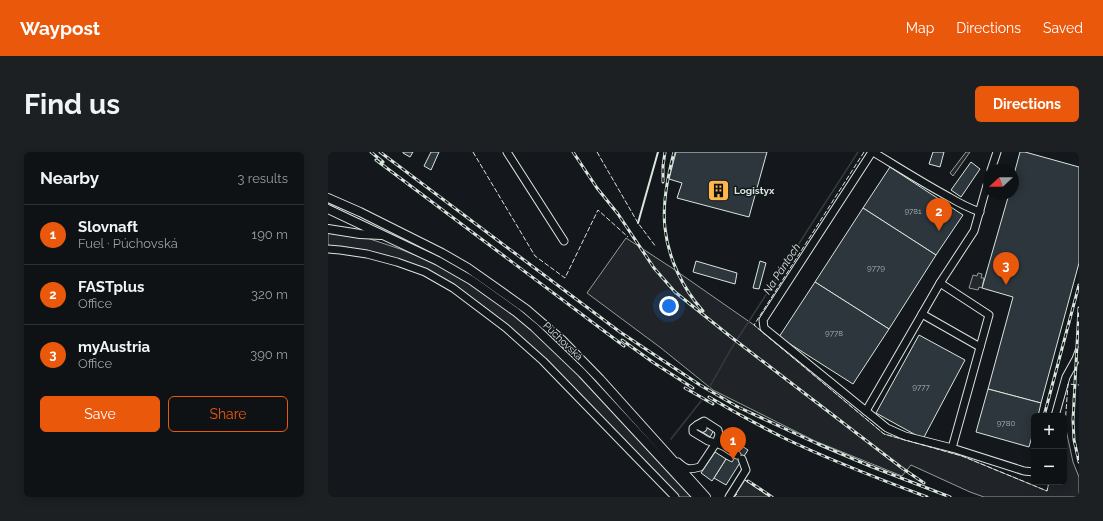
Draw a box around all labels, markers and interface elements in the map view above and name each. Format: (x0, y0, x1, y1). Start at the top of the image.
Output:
text: Waypost (20, 17, 100, 39)
text: Map (906, 20, 934, 36)
text: Directions (956, 20, 1021, 36)
text: Saved (1043, 20, 1083, 36)
button: Directions (975, 86, 1079, 122)
text: Find us (24, 88, 120, 121)
north arrow (983, 164, 1019, 200)
text: Nearby (40, 168, 99, 188)
text: 3 results (238, 171, 288, 186)
building icon: Logistyx (705, 177, 731, 203)
place label: Logistyx (734, 185, 775, 196)
pin: 2 (926, 198, 952, 231)
house number: 9781 (904, 206, 922, 216)
text: Slovnaft (78, 218, 138, 236)
text: 1 (50, 227, 56, 242)
text: 190 m (252, 227, 288, 242)
text: Fuel · Púchovská (78, 236, 178, 251)
water label: Na Pántoch (761, 241, 803, 297)
pin: 3 (993, 252, 1019, 285)
house number: 9779 (867, 263, 885, 273)
text: FASTplus (78, 278, 144, 296)
text: 2 (49, 287, 57, 302)
text: 320 m (251, 287, 288, 302)
text: Office (78, 296, 112, 311)
your location (659, 296, 679, 316)
street label: Púchovská (541, 320, 585, 362)
house number: 9778 (825, 328, 843, 338)
text: myAustria (78, 338, 150, 356)
text: 3 (49, 347, 57, 362)
text: 390 m (250, 347, 288, 362)
text: Office (78, 356, 112, 371)
house number: 9777 (912, 382, 930, 392)
button: Save (40, 396, 160, 432)
button: Share (168, 396, 288, 432)
map controls (1031, 413, 1067, 485)
button: + (1031, 413, 1067, 449)
house number: 9780 (997, 418, 1015, 428)
pin: 1 (720, 427, 746, 460)
button: − (1031, 449, 1067, 485)

